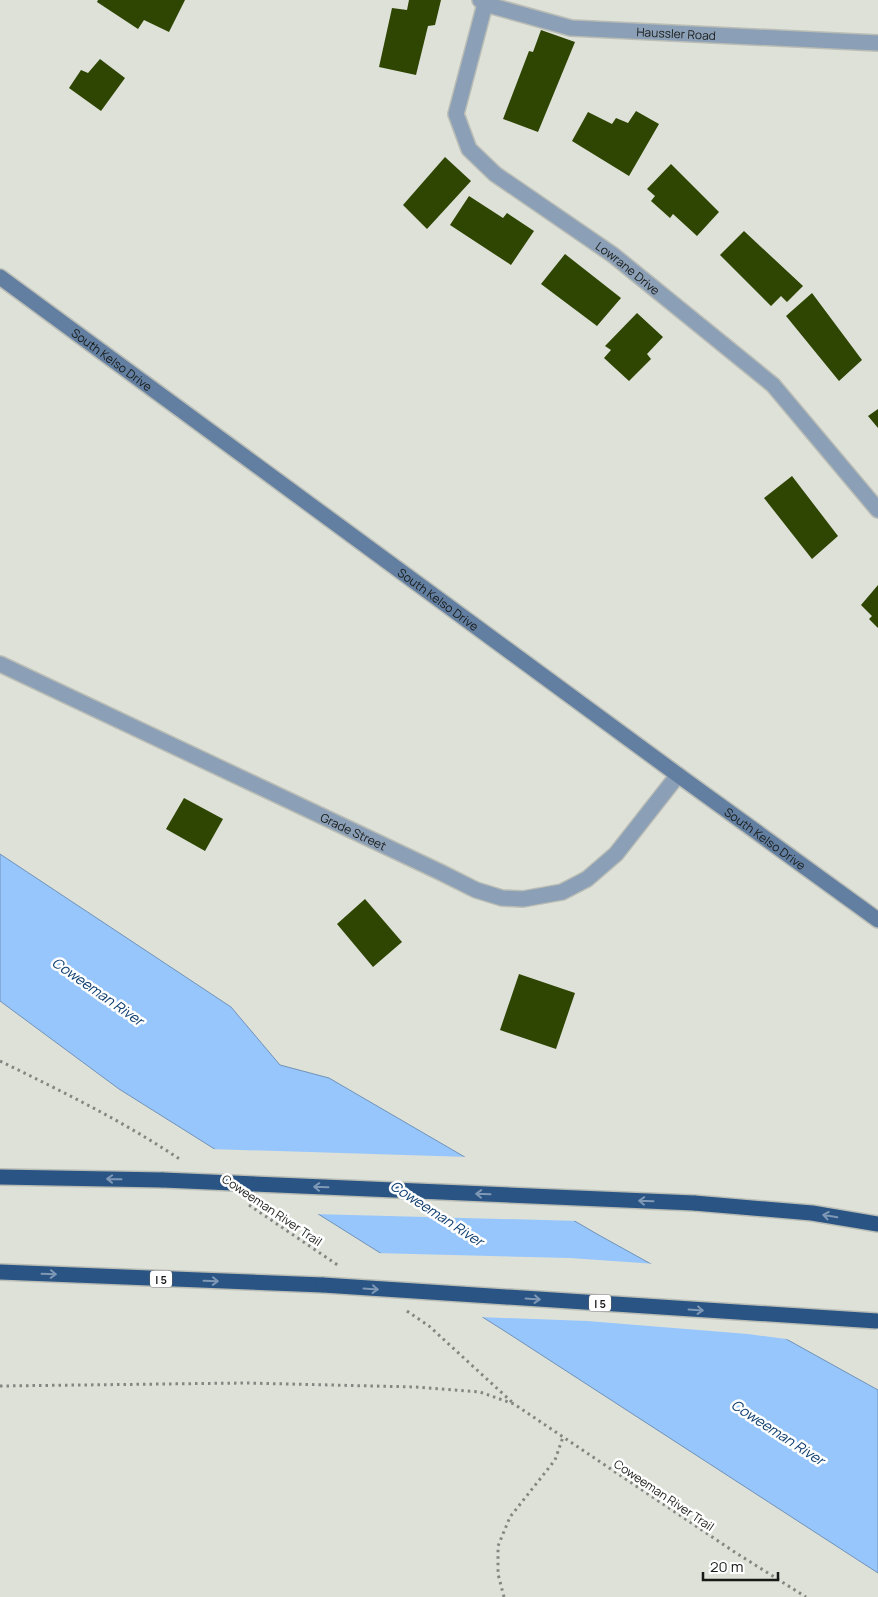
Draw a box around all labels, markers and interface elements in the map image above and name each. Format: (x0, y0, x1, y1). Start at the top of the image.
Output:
street label: Haussler Road (636, 23, 716, 44)
street label: Lowrane Drive (592, 237, 664, 298)
street label: South Kelso Drive (68, 324, 156, 395)
street label: South Kelso Drive (395, 564, 482, 634)
street label: South Kelso Drive (721, 803, 809, 873)
street label: Grade Street (318, 808, 389, 854)
water label: Coweeman River (48, 952, 149, 1031)
street label: Coweeman River Trail (219, 1170, 325, 1250)
one-way arrow (107, 1175, 123, 1184)
water label: Coweeman River (387, 1176, 489, 1251)
one-way arrow (313, 1182, 330, 1192)
one-way arrow (476, 1189, 492, 1199)
one-way arrow (638, 1196, 654, 1205)
one-way arrow (822, 1210, 838, 1220)
one-way arrow (40, 1270, 56, 1279)
road number: I 5 (150, 1270, 172, 1288)
one-way arrow (202, 1276, 219, 1286)
one-way arrow (363, 1284, 379, 1293)
one-way arrow (525, 1294, 541, 1304)
road number: I 5 (589, 1295, 611, 1312)
one-way arrow (687, 1305, 703, 1314)
water label: Coweeman River (728, 1395, 830, 1470)
street label: Coweeman River Trail (611, 1455, 717, 1535)
scale bar (703, 1550, 778, 1582)
text: 20 m (710, 1556, 743, 1577)

